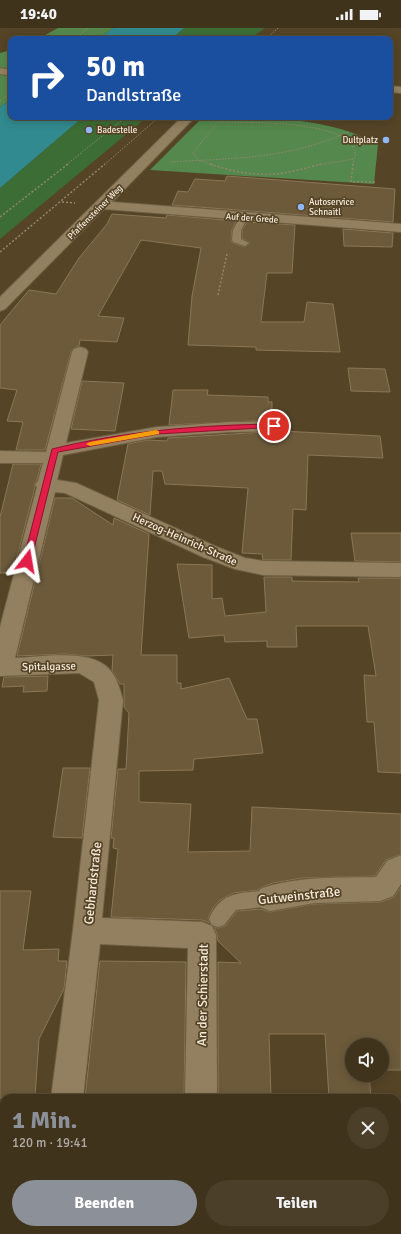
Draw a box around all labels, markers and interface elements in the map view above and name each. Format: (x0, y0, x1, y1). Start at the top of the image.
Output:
text: 19:40 (20, 5, 57, 23)
text: 50 m (86, 50, 145, 84)
icon: right (20, 52, 72, 104)
text: Dandlstraße (86, 84, 181, 106)
marker: Badestelle (84, 125, 94, 135)
place label: Badestelle (97, 125, 138, 136)
place label: Dultplatz (342, 135, 378, 146)
marker: Dultplatz (381, 135, 391, 145)
street label: Pfaffensteiner Weg (66, 182, 125, 242)
place label: Autoservice Schnaitl (309, 197, 355, 218)
marker: Autoservice Schnaitl (296, 202, 306, 212)
street label: Auf der Grede (225, 211, 279, 226)
pin (257, 409, 291, 443)
icon: arrive (263, 415, 285, 437)
street label: Herzog-Heinrich-Straße (130, 510, 239, 568)
position arrow (6, 540, 48, 582)
street label: Spitalgasse (22, 660, 76, 673)
street label: Gebhardstraße (81, 841, 105, 925)
street label: Gutweinstraße (257, 884, 341, 908)
street label: An der Schierstadt (194, 943, 212, 1046)
map controls (345, 1038, 389, 1082)
button: sound (345, 1038, 389, 1082)
text: 1 Min. (12, 1105, 77, 1135)
button: close (347, 1107, 389, 1149)
text: 120 m · 19:41 (12, 1135, 88, 1151)
button: Beenden (12, 1180, 197, 1226)
button: Teilen (205, 1180, 389, 1226)

